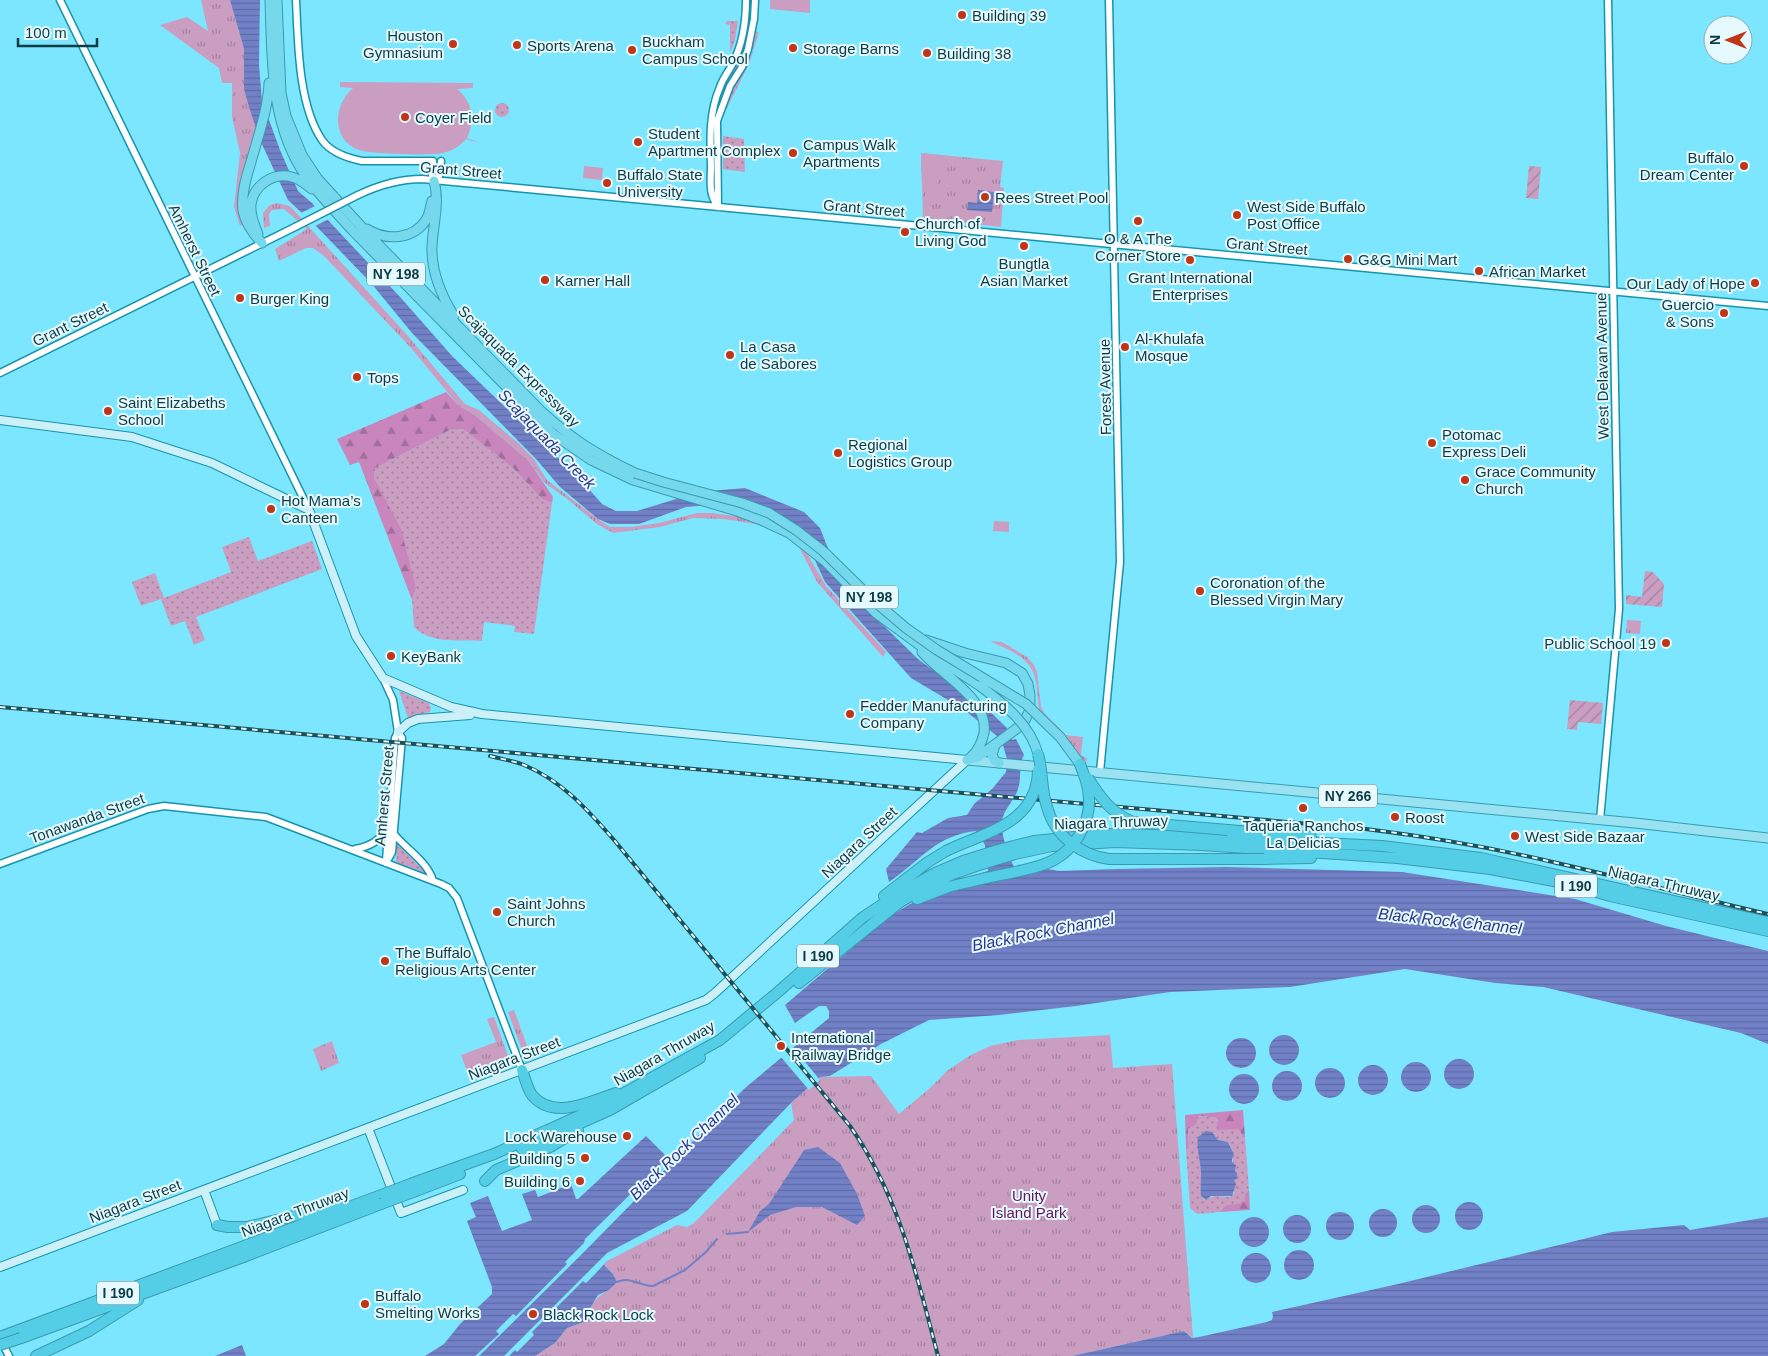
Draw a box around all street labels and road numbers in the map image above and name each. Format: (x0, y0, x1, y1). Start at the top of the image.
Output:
street label: Grant Street (420, 158, 503, 182)
street label: Grant Street (823, 196, 906, 220)
street label: Amherst Street (165, 201, 225, 299)
street label: Grant Street (1226, 234, 1309, 258)
road number: NY 198 (367, 262, 425, 286)
street label: West Delavan Avenue (1592, 292, 1612, 440)
street label: Grant Street (30, 298, 111, 350)
street label: Scajaquada Expressway (455, 302, 583, 430)
street label: Forest Avenue (1096, 339, 1114, 435)
road number: NY 198 (840, 586, 898, 608)
street label: Amherst Street (371, 745, 397, 847)
road number: NY 266 (1319, 784, 1377, 808)
street label: Tonawanda Street (27, 789, 147, 847)
street label: Niagara Street (818, 802, 901, 881)
street label: Niagara Thruway (1054, 811, 1169, 832)
street label: Niagara Thruway (1607, 862, 1722, 904)
road number: I 190 (1555, 874, 1597, 898)
road number: I 190 (797, 944, 839, 968)
street label: Niagara Thruway (610, 1017, 718, 1089)
street label: Niagara Street (466, 1032, 563, 1083)
street label: Niagara Street (87, 1175, 184, 1226)
street label: Niagara Thruway (239, 1183, 352, 1240)
road number: I 190 (97, 1282, 139, 1305)

